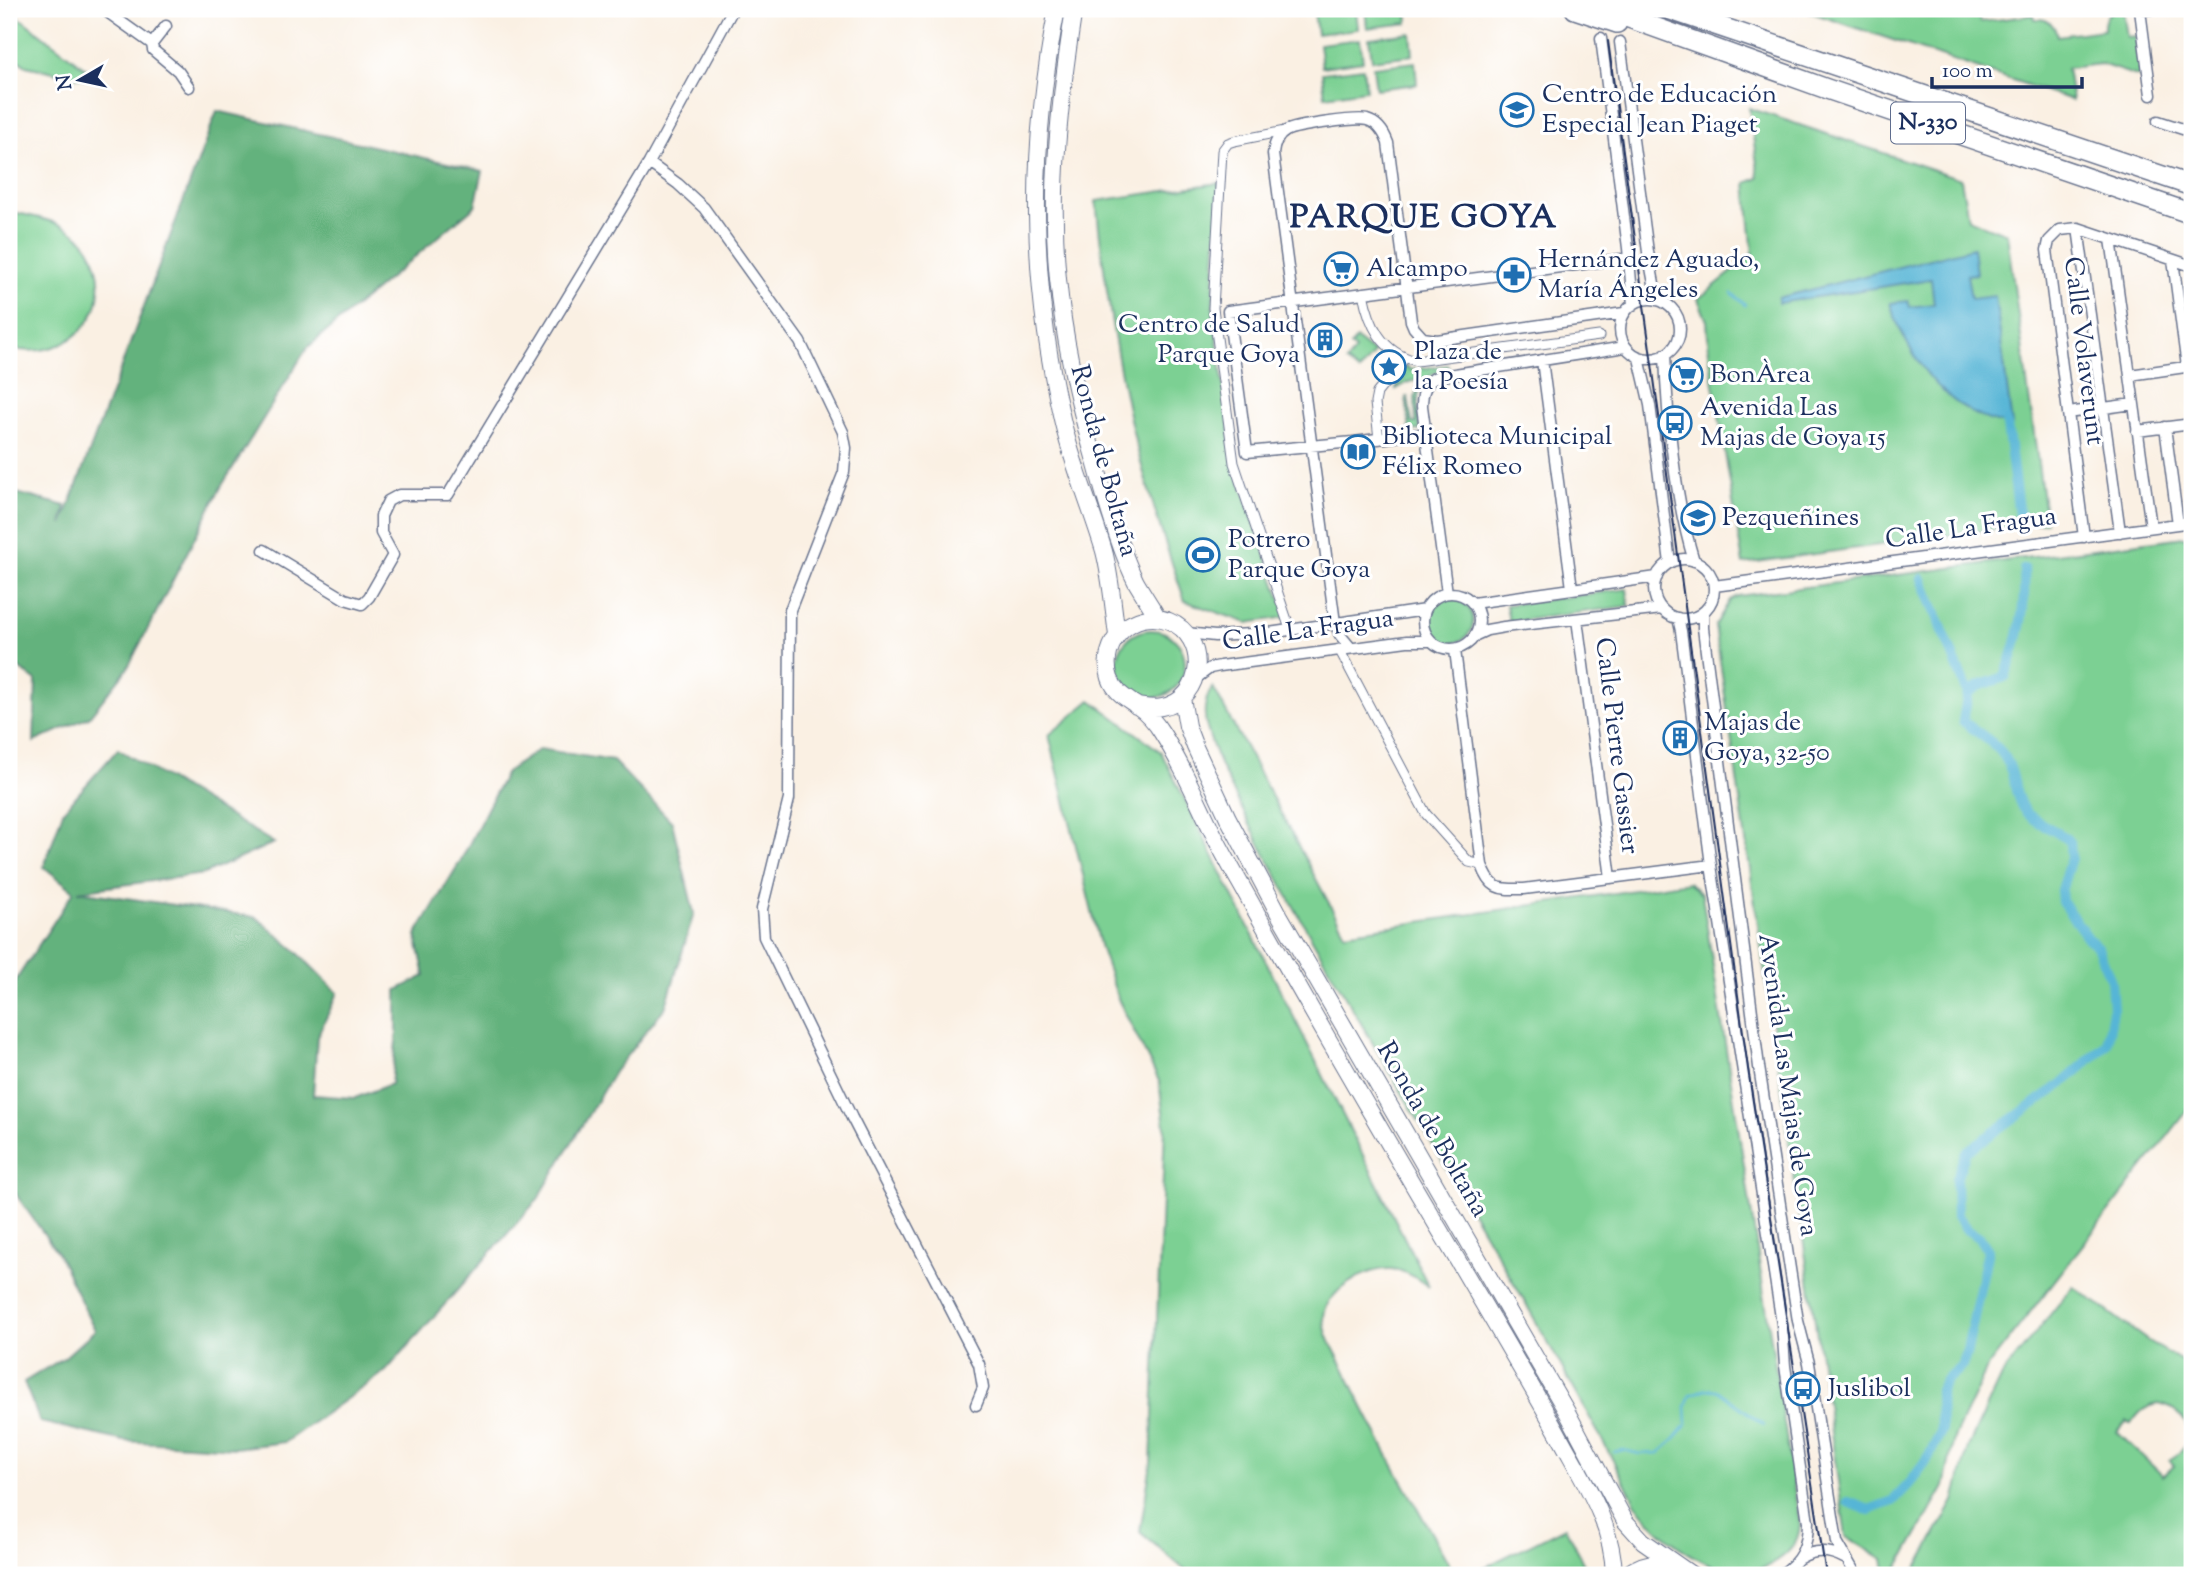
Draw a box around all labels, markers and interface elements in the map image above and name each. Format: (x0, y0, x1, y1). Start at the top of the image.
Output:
north arrow (46, 46, 116, 116)
scale bar (1932, 46, 2082, 90)
text: 100 m (1942, 57, 1993, 87)
text: N (51, 73, 80, 92)
place label: Centro de Educación Especial Jean Piaget (1542, 77, 1777, 144)
school or university icon: Centro de Educación Especial Jean Piaget (1498, 91, 1536, 129)
road number: N-330 (1891, 103, 1965, 144)
district label: PARQUE GOYA (1290, 195, 1558, 243)
place label: Hernández Aguado, María Ángeles (1538, 242, 1759, 309)
supermarket icon: Alcampo (1322, 250, 1360, 288)
place label: Alcampo (1366, 251, 1468, 288)
street label: Calle Volaverunt (2053, 255, 2113, 447)
pharmacy icon: Hernández Aguado, María Ángeles (1495, 256, 1533, 294)
place label: Centro de Salud Parque Goya (1118, 307, 1300, 374)
building icon: Centro de Salud Parque Goya (1306, 321, 1344, 359)
place label: Plaza de la Poesía (1414, 334, 1508, 401)
place icon: Plaza de la Poesía (1370, 348, 1408, 386)
supermarket icon: BonÀrea (1667, 356, 1705, 394)
place label: BonÀrea (1710, 357, 1810, 394)
street label: Ronda de Boltaña (1060, 361, 1146, 561)
place label: Avenida Las Majas de Goya 15 (1700, 390, 1886, 457)
bus stop icon: Avenida Las Majas de Goya 15 (1656, 404, 1694, 442)
place label: Biblioteca Municipal Félix Romeo (1382, 419, 1612, 486)
library icon: Biblioteca Municipal Félix Romeo (1339, 433, 1377, 471)
school or university icon: Pezqueñines (1679, 499, 1717, 537)
street label: Calle La Fragua (1883, 499, 2059, 559)
place label: Pezqueñines (1722, 500, 1859, 537)
place label: Potrero Parque Goya (1228, 522, 1370, 589)
sports icon: Potrero Parque Goya (1184, 536, 1222, 574)
street label: Calle La Fragua (1220, 601, 1396, 661)
street label: Calle Pierre Gassier (1584, 635, 1648, 857)
place label: Majas de Goya, 32-50 (1704, 705, 1830, 772)
building icon: Majas de Goya, 32-50 (1661, 719, 1699, 757)
street label: Avenida Las Majas de Goya (1747, 931, 1827, 1239)
street label: Ronda de Boltaña (1367, 1035, 1497, 1225)
bus stop icon: Juslibol (1784, 1370, 1822, 1408)
place label: Juslibol (1826, 1371, 1911, 1408)

